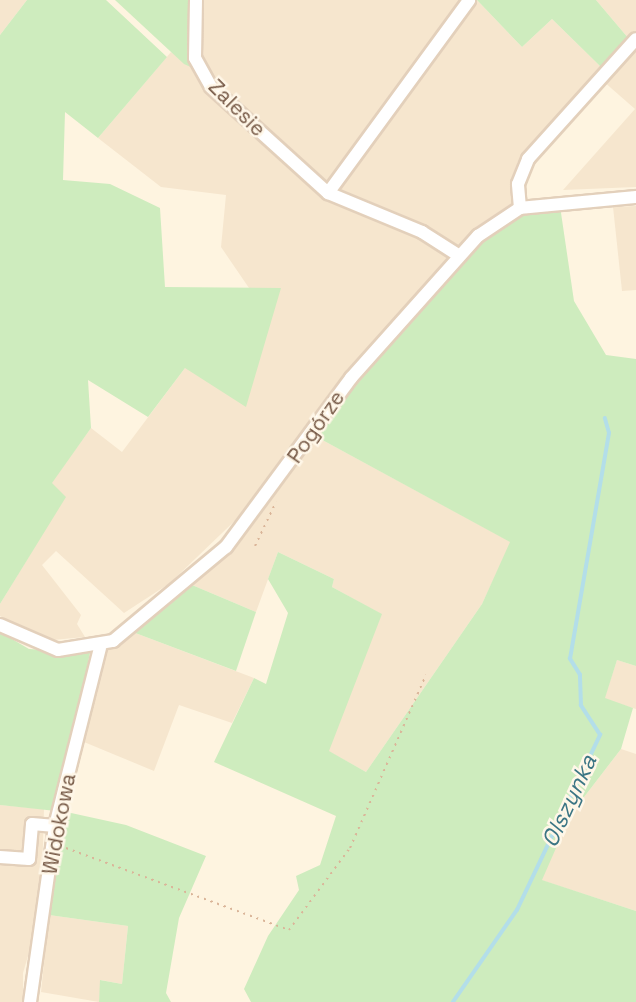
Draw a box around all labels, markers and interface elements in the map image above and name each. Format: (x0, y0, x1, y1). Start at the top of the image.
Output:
street label: Zalesie (203, 74, 271, 142)
street label: Pogórze (282, 386, 350, 468)
water label: Olszynka (536, 750, 602, 852)
street label: Widokowa (37, 771, 81, 877)

